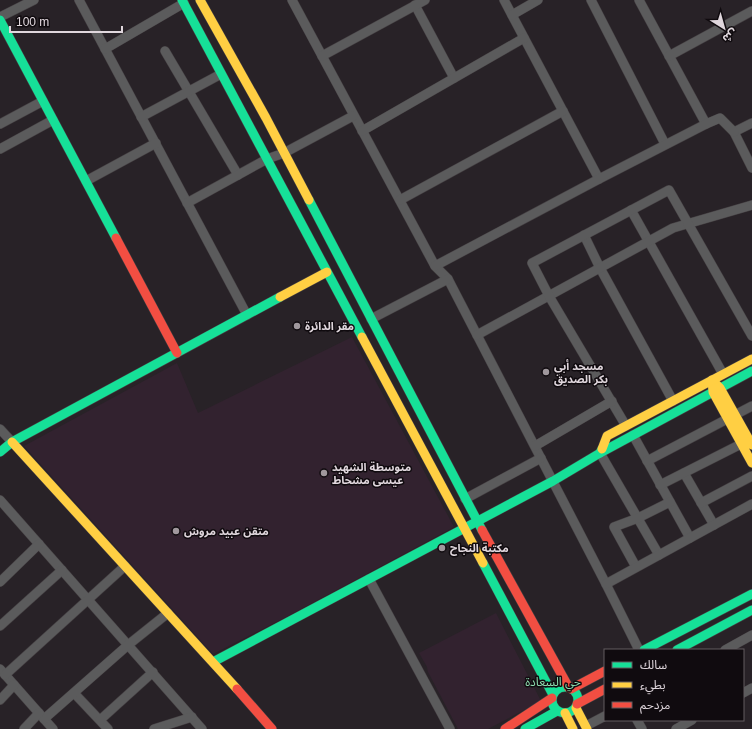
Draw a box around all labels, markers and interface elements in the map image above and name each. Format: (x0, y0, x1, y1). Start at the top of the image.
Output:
scale bar (10, 8, 122, 34)
north arrow (704, 8, 744, 48)
text: 100 m (16, 15, 49, 29)
text: ش (720, 26, 740, 45)
place label: مقر الدائرة (305, 320, 354, 333)
marker: مقر الدائرة (292, 321, 302, 331)
place label: مسجد أبي بكر الصديق (554, 359, 608, 386)
marker: مسجد أبي بكر الصديق (541, 367, 551, 377)
place label: متوسطة الشهيد عيسى مشحاط (332, 461, 411, 487)
marker: متوسطة الشهيد عيسى مشحاط (319, 468, 329, 478)
place label: متقن عبيد مروش (184, 525, 269, 538)
marker: متقن عبيد مروش (171, 526, 181, 536)
place label: مكتبة النجاح (450, 542, 509, 556)
marker: مكتبة النجاح (437, 543, 447, 553)
legend (604, 649, 744, 721)
text: سالك (640, 658, 667, 672)
district label: حي السعادة (525, 675, 581, 692)
text: بطيء (640, 678, 666, 695)
text: مزدحم (640, 698, 670, 714)

